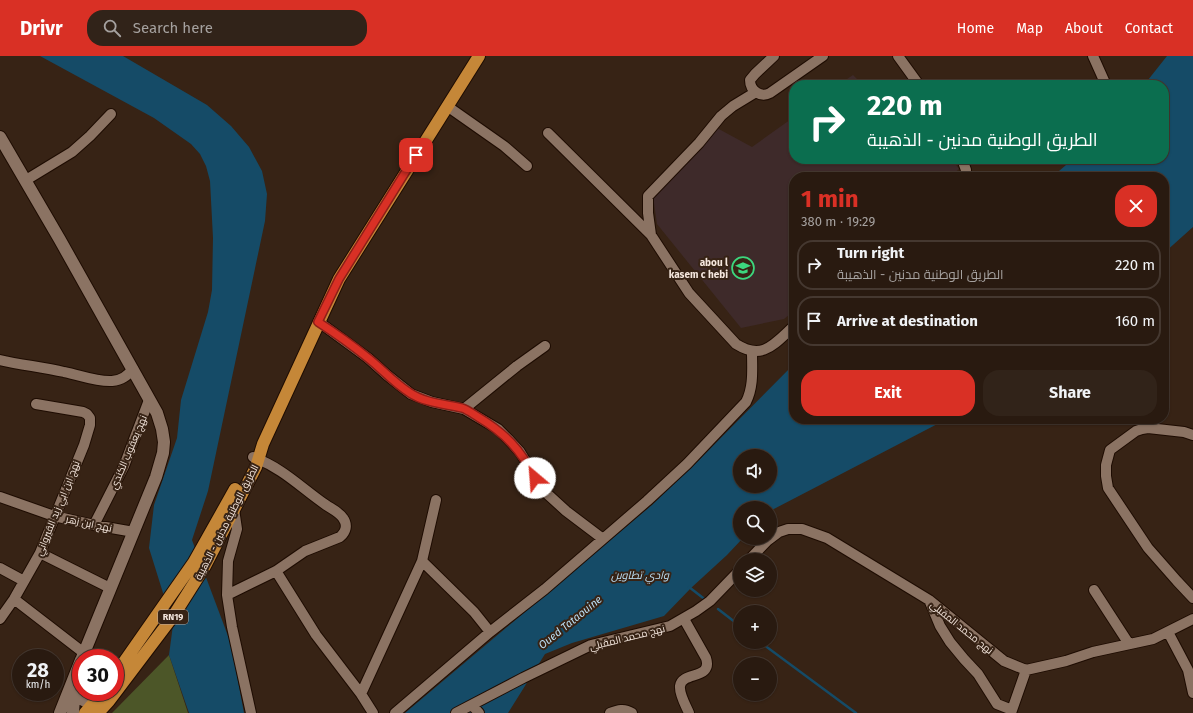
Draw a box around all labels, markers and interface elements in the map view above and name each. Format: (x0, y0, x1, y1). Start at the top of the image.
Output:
search box (87, 10, 367, 46)
text: Drivr (20, 17, 63, 40)
icon: search (101, 17, 123, 39)
text: Search here (133, 19, 213, 37)
text: Home (957, 20, 994, 37)
text: Map (1016, 20, 1043, 37)
text: About (1065, 20, 1103, 37)
text: Contact (1125, 20, 1173, 37)
text: 220 m (867, 89, 943, 122)
icon: right (801, 96, 853, 148)
text: الطريق الوطنية مدنين - الذهيبة (867, 129, 1098, 151)
pin (399, 138, 433, 172)
icon: arrive (405, 144, 427, 166)
text: 1 min (801, 185, 859, 213)
button: close (1115, 185, 1157, 227)
text: 380 m · 19:29 (801, 214, 875, 229)
text: Turn right (837, 244, 904, 262)
icon: right (803, 254, 825, 276)
school or university icon: abou l kasem c hebi (730, 255, 756, 281)
text: 220 m (1115, 256, 1155, 274)
place label: abou l kasem c hebi (669, 257, 728, 281)
text: الطريق الوطنية مدنين - الذهيبة (837, 267, 1004, 282)
icon: arrive (803, 310, 825, 332)
text: Arrive at destination (837, 312, 978, 330)
text: 160 m (1115, 312, 1155, 330)
button: Exit (801, 370, 975, 416)
button: Share (983, 370, 1157, 416)
street label: نهج يعقوب الكندي (108, 414, 151, 492)
map controls (733, 449, 777, 701)
button: sound (733, 449, 777, 493)
position arrow (514, 457, 556, 499)
street label: نهج ابن ابي زيد القيرواني (33, 459, 83, 558)
street label: الطريق الوطنية مدنين - الذهيبة (192, 463, 261, 582)
button: search (733, 501, 777, 545)
street label: نهج ابن زهر (64, 513, 113, 535)
button: layers (733, 553, 777, 597)
water label: وادي تطاوين (611, 569, 670, 584)
water label: Oued Tataouine (536, 593, 605, 652)
street label: نهج محمد المقبلي (927, 599, 995, 658)
button: + (733, 605, 777, 649)
road number: RN19 (158, 610, 188, 624)
street label: نهج محمد المقبلي (588, 623, 667, 654)
speed limit sign: 30 (72, 649, 124, 701)
button: − (733, 657, 777, 701)
text: 28 (27, 658, 49, 682)
text: km/h (26, 679, 50, 691)

